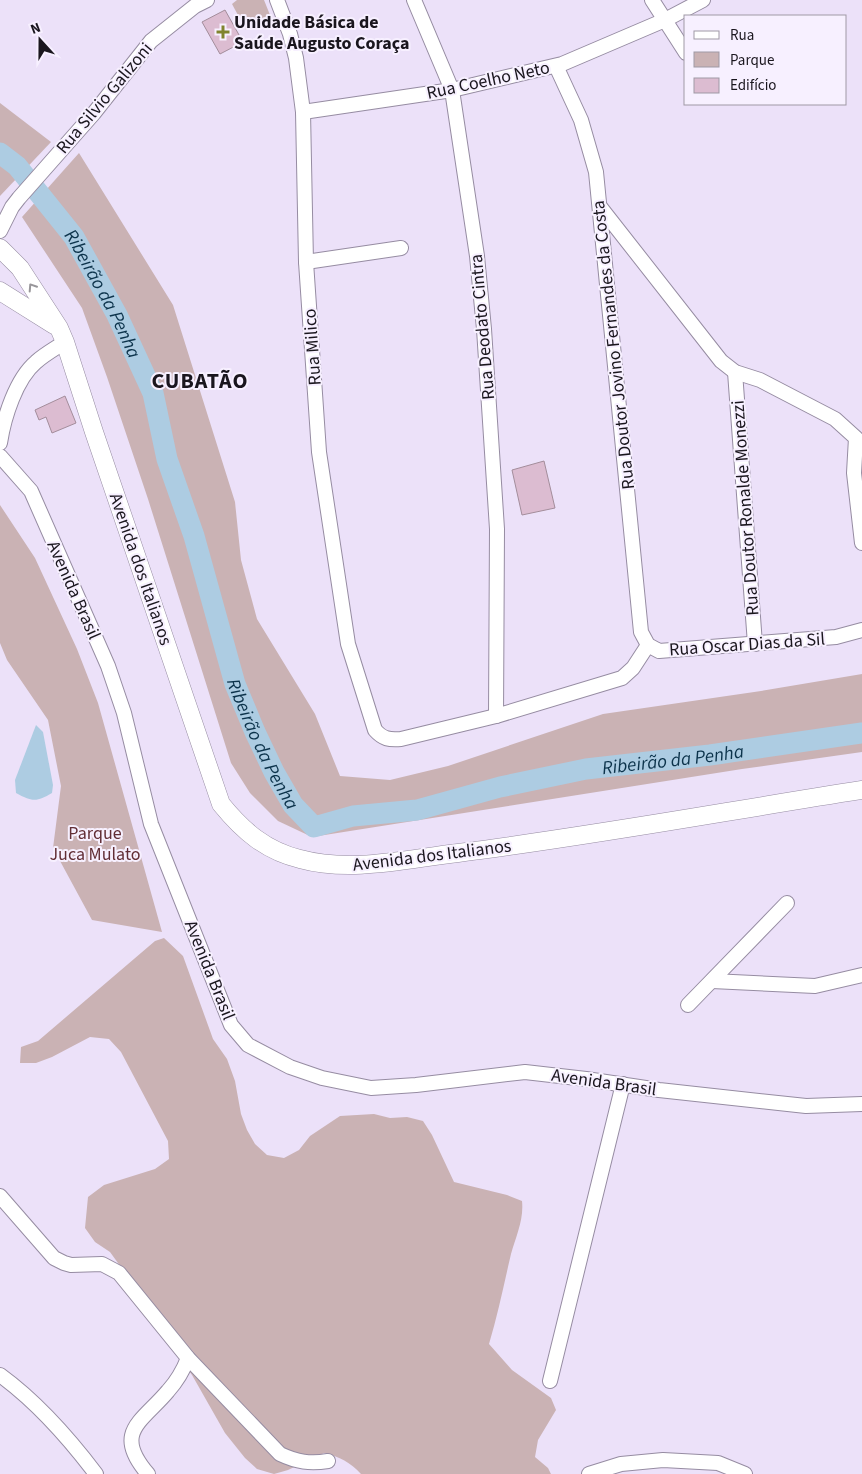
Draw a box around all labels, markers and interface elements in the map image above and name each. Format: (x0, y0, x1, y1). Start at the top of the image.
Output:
place label: Unidade Básica de Saúde Augusto Coraça (234, 10, 409, 56)
north arrow (15, 15, 65, 65)
legend (684, 15, 847, 105)
text: N (28, 18, 44, 40)
marker: Unidade Básica de Saúde Augusto Coraça (216, 25, 230, 39)
text: Rua (730, 25, 754, 46)
street label: Rua Silvio Galizoni (50, 37, 158, 159)
text: Parque (730, 50, 774, 71)
street label: Rua Coelho Neto (424, 55, 552, 106)
text: Edifício (730, 75, 777, 96)
street label: Rua Doutor Jovino Fernandes da Costa (586, 199, 641, 491)
water label: Ribeirão da Penha (57, 223, 147, 363)
street label: Rua Deodato Cintra (464, 253, 501, 401)
one-way arrow (29, 283, 38, 293)
street label: Rua Milico (297, 308, 328, 386)
district label: CUBATÃO (151, 365, 249, 397)
street label: Rua Doutor Ronalde Monezzi (725, 399, 766, 617)
street label: Avenida dos Italianos (103, 490, 178, 649)
street label: Avenida Brasil (41, 537, 106, 644)
street label: Rua Oscar Dias da Sil (668, 627, 826, 662)
water label: Ribeirão da Penha (219, 676, 305, 815)
water label: Ribeirão da Penha (601, 738, 746, 782)
park label: Parque Juca Mulato (49, 821, 141, 867)
street label: Avenida dos Italianos (351, 833, 513, 878)
street label: Avenida Brasil (178, 916, 241, 1024)
street label: Avenida Brasil (550, 1063, 658, 1102)

